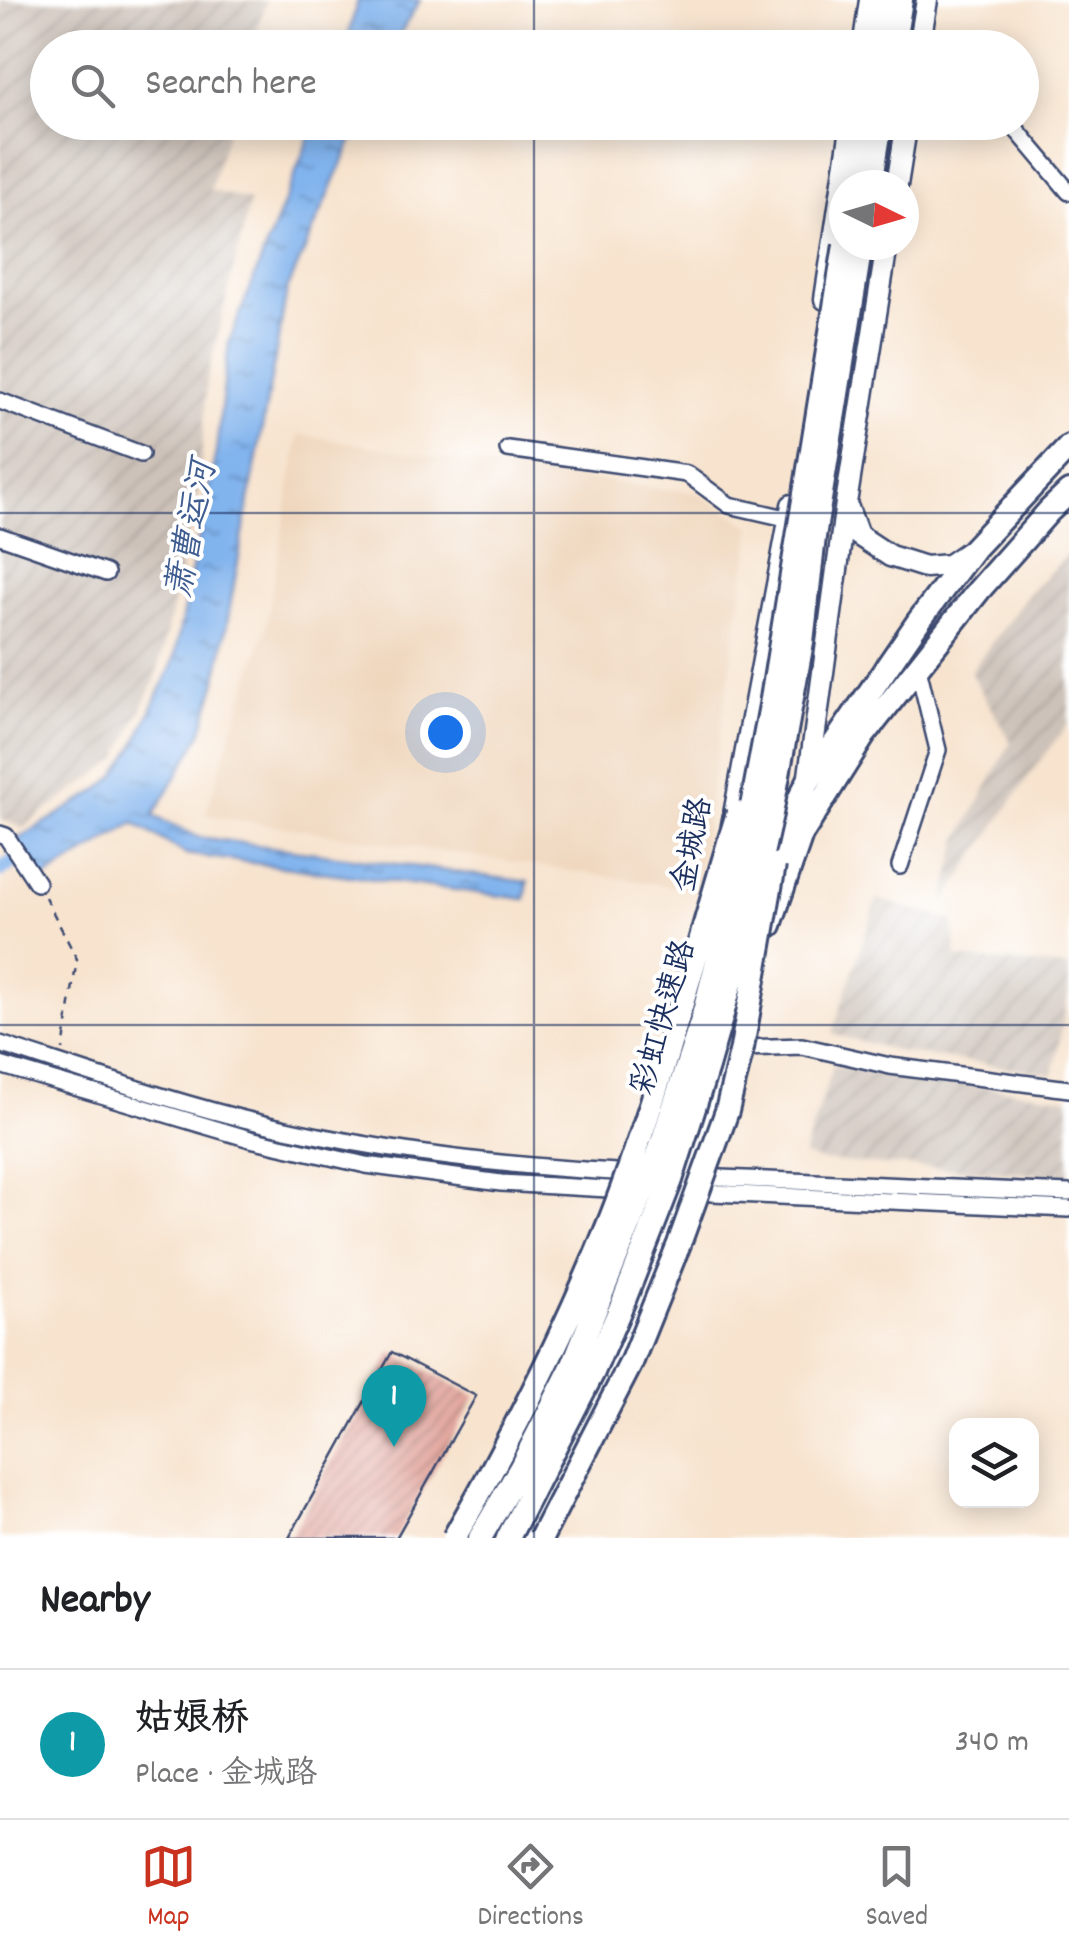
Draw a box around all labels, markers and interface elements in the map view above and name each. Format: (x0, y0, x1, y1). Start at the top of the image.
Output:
search box (30, 30, 1039, 140)
icon: search (65, 58, 120, 113)
text: Search here (145, 58, 317, 113)
north arrow (829, 170, 919, 260)
water label: 萧曹运河 (156, 452, 233, 603)
your location (420, 707, 471, 758)
street label: 金城路 (663, 793, 727, 897)
street label: 彩虹快速路 (622, 935, 710, 1101)
pin: 1 (362, 1364, 426, 1447)
map controls (949, 1418, 1039, 1508)
button: layers (949, 1418, 1039, 1508)
text: Nearby (40, 1573, 150, 1633)
text: 姑娘桥 (135, 1694, 249, 1749)
text: 1 (69, 1721, 76, 1767)
text: 340 m (955, 1721, 1029, 1767)
text: Place · 金城路 (135, 1753, 317, 1799)
tab: Map (141, 1839, 196, 1939)
tab: Directions (478, 1839, 584, 1939)
tab: Saved (866, 1839, 928, 1939)

